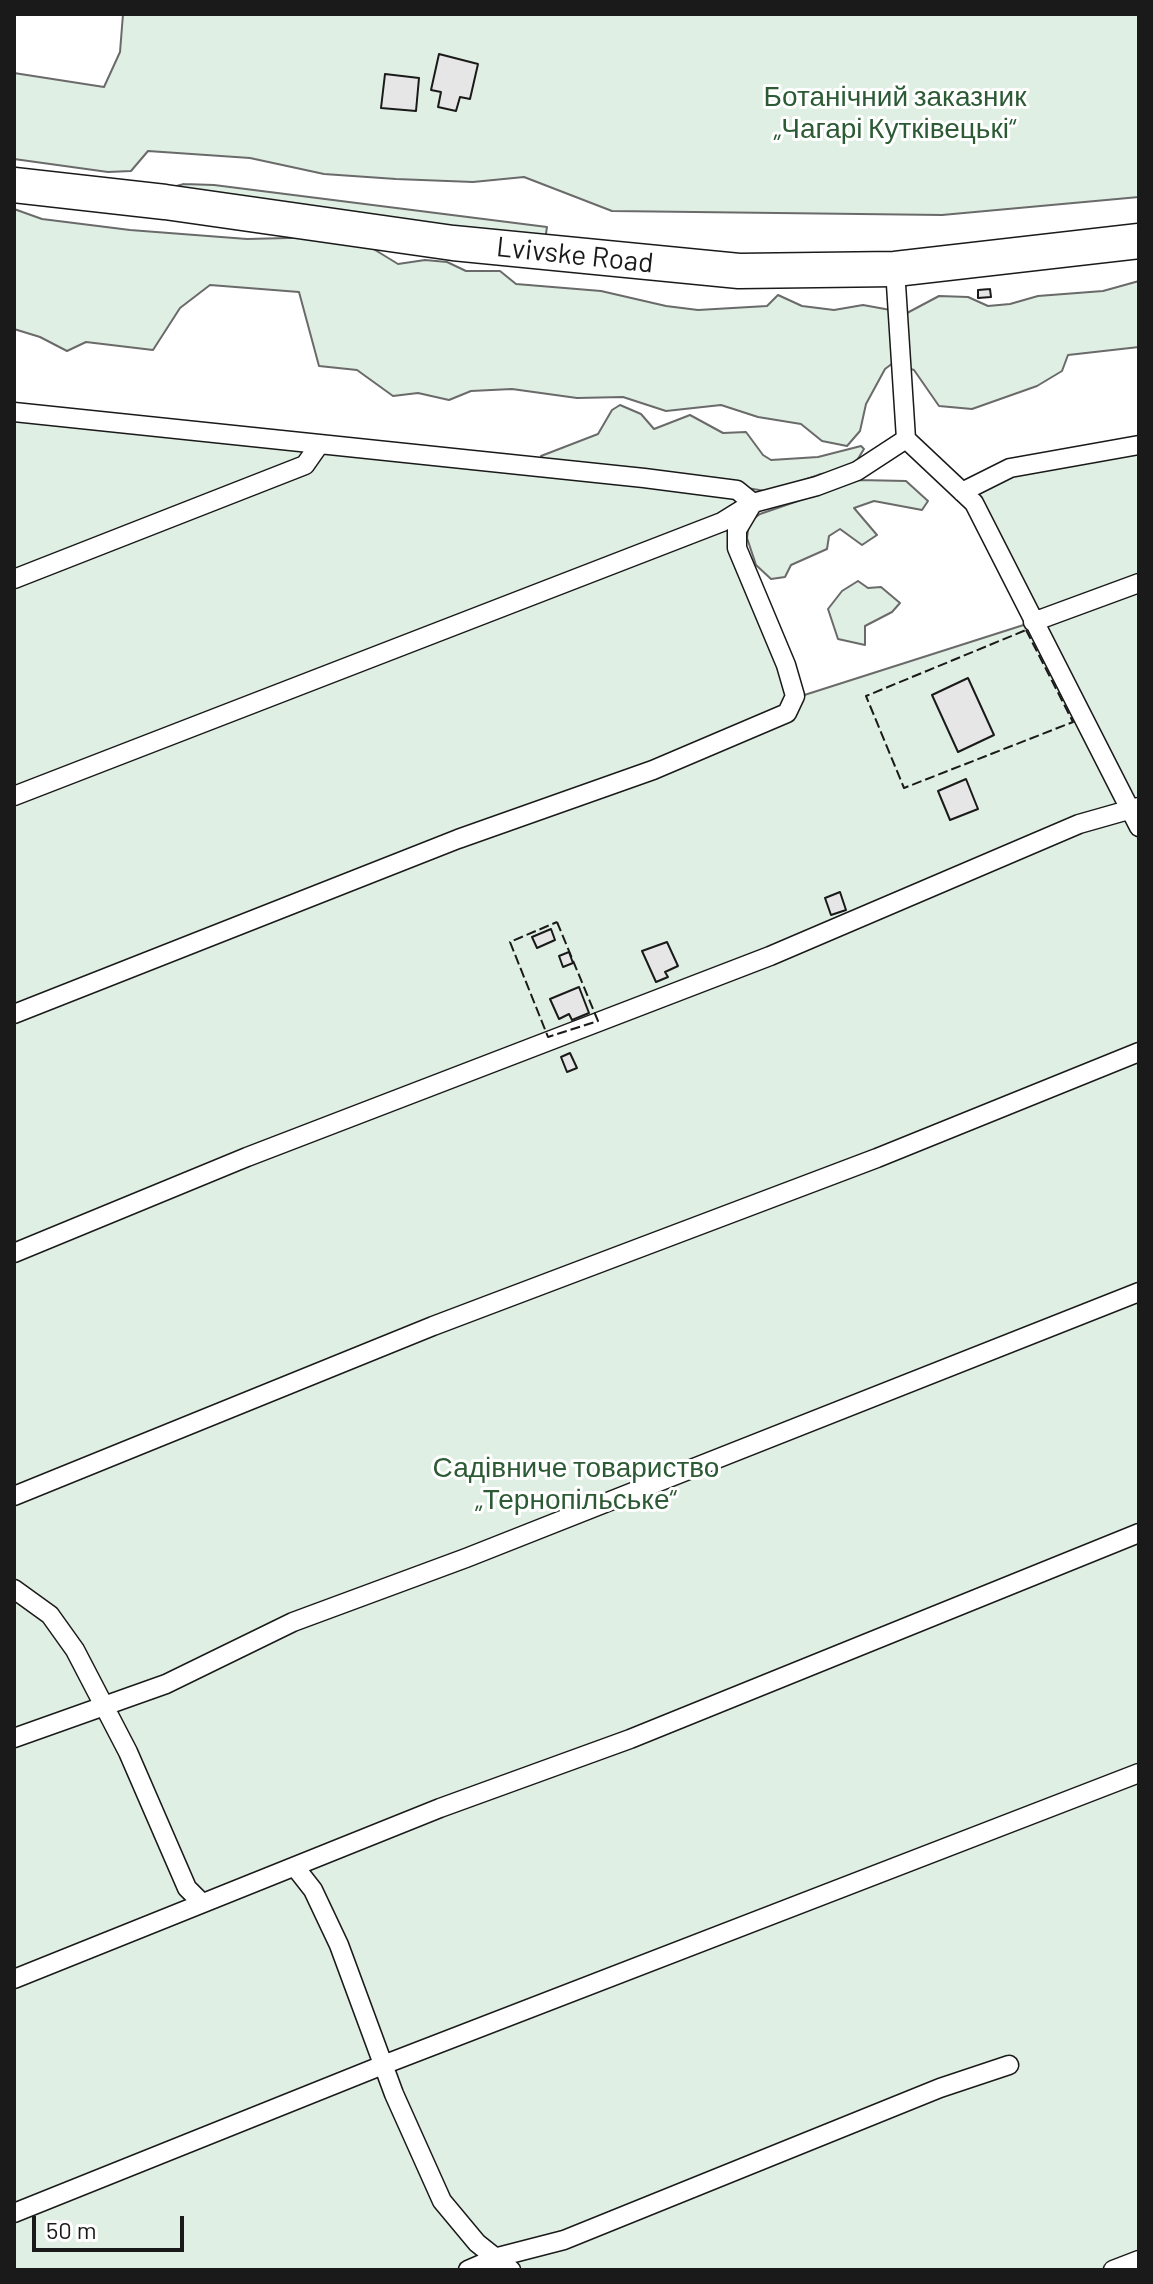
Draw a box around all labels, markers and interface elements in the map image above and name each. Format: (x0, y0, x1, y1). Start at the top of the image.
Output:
park label: Ботанічний заказник „Чагарі Кутківецькі“ (764, 80, 1026, 146)
street label: Lvivske Road (495, 230, 655, 280)
park label: Садівниче товариство „Тернопільське“ (433, 1451, 719, 1517)
scale bar (36, 2200, 188, 2250)
text: 50 m (46, 2215, 97, 2244)

